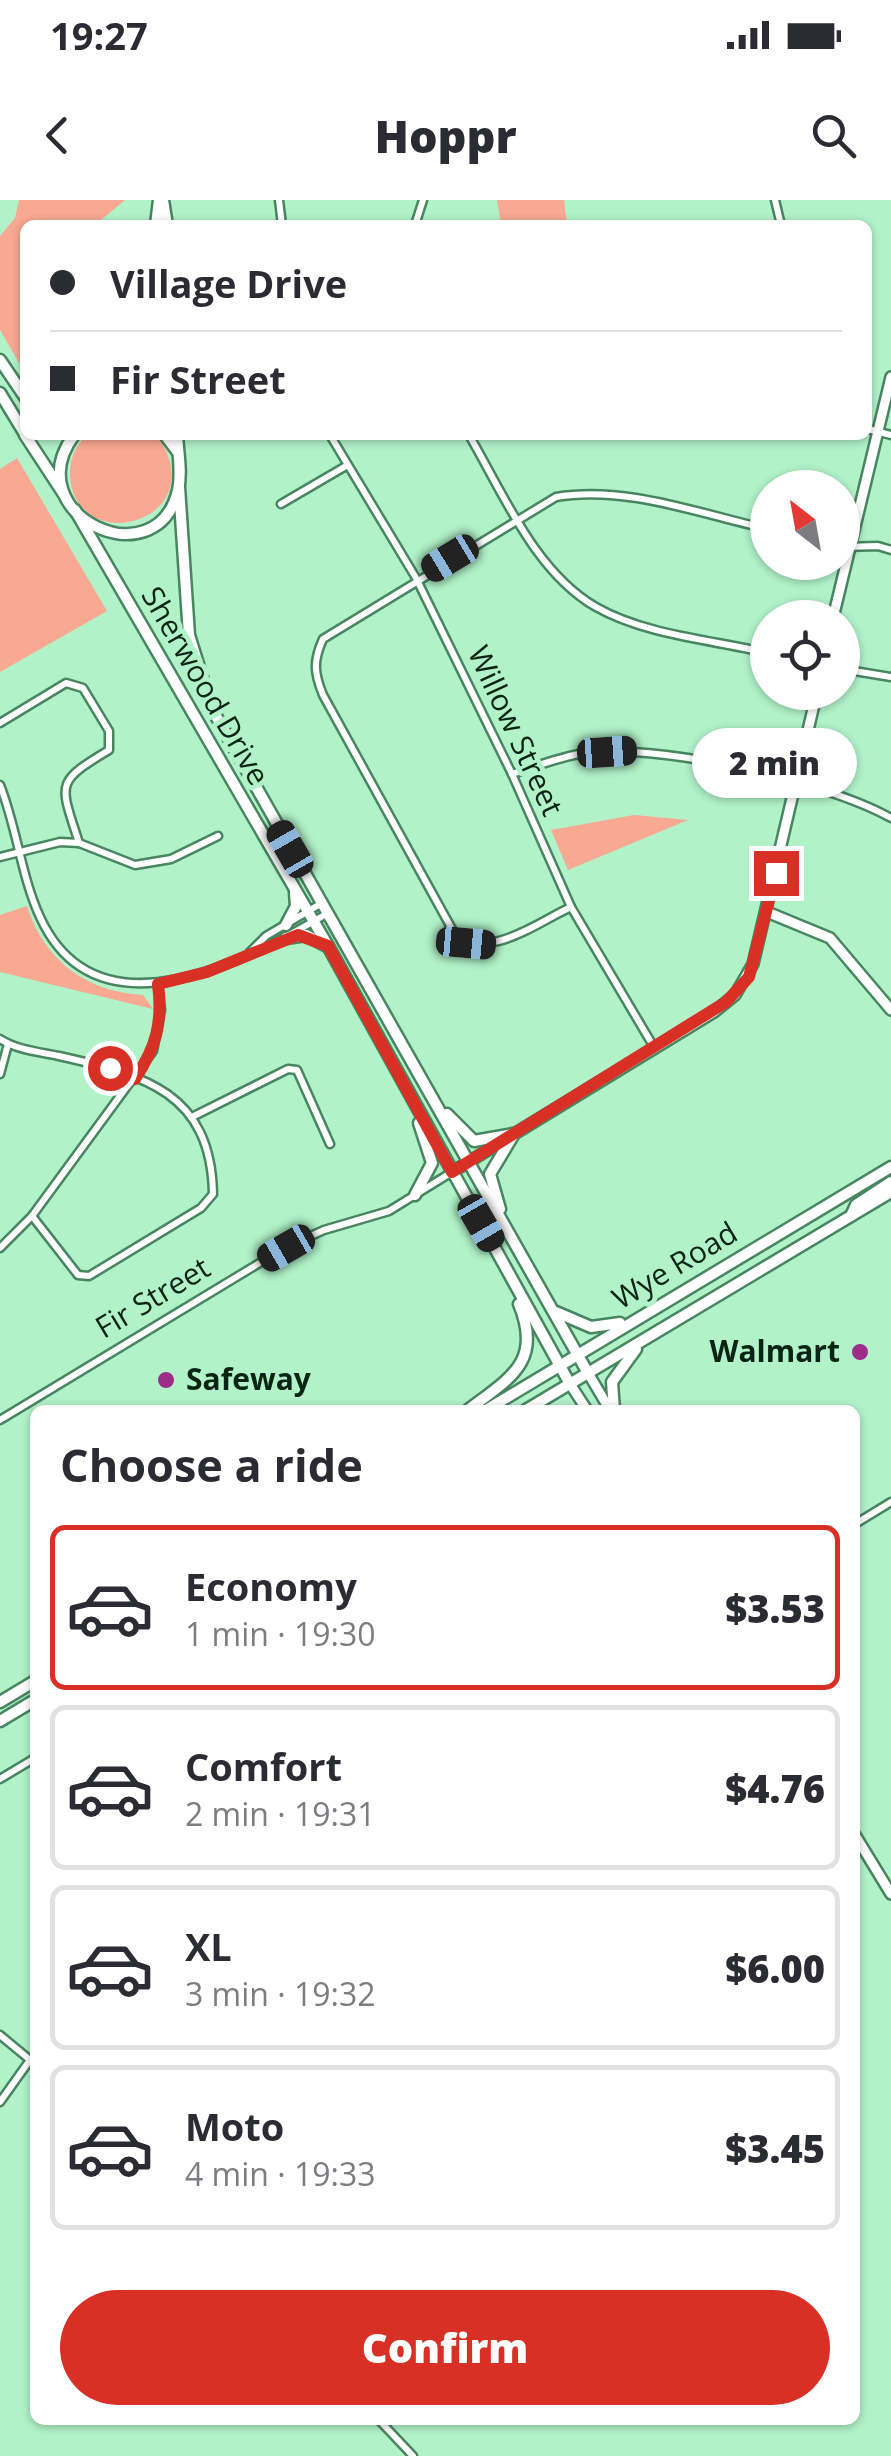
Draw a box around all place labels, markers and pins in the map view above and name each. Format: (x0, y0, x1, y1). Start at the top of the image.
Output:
place label: Walmart (709, 1330, 840, 1371)
marker: Walmart (849, 1341, 871, 1363)
place label: Safeway (186, 1358, 312, 1399)
marker: Safeway (155, 1369, 177, 1391)

